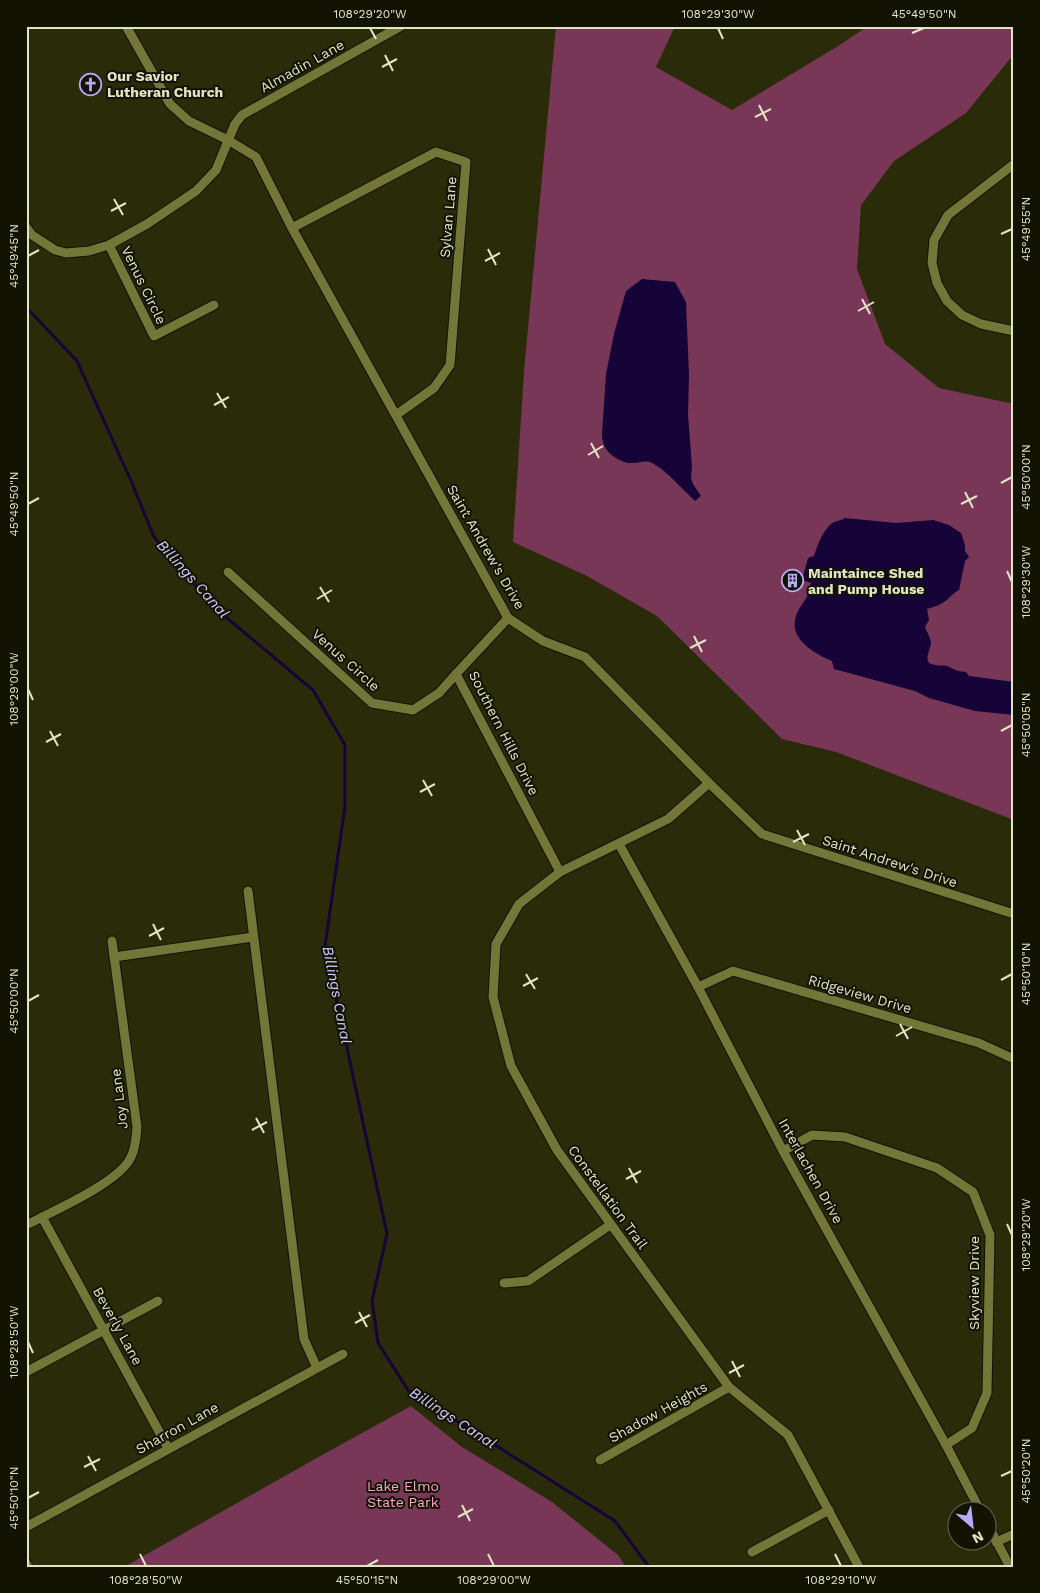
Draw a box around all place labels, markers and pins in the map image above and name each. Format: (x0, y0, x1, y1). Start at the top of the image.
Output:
place label: Our Savior Lutheran Church (107, 68, 223, 100)
church icon: Our Savior Lutheran Church (79, 72, 103, 96)
place label: Maintaince Shed and Pump House (808, 565, 924, 597)
building icon: Maintaince Shed and Pump House (780, 569, 804, 593)

